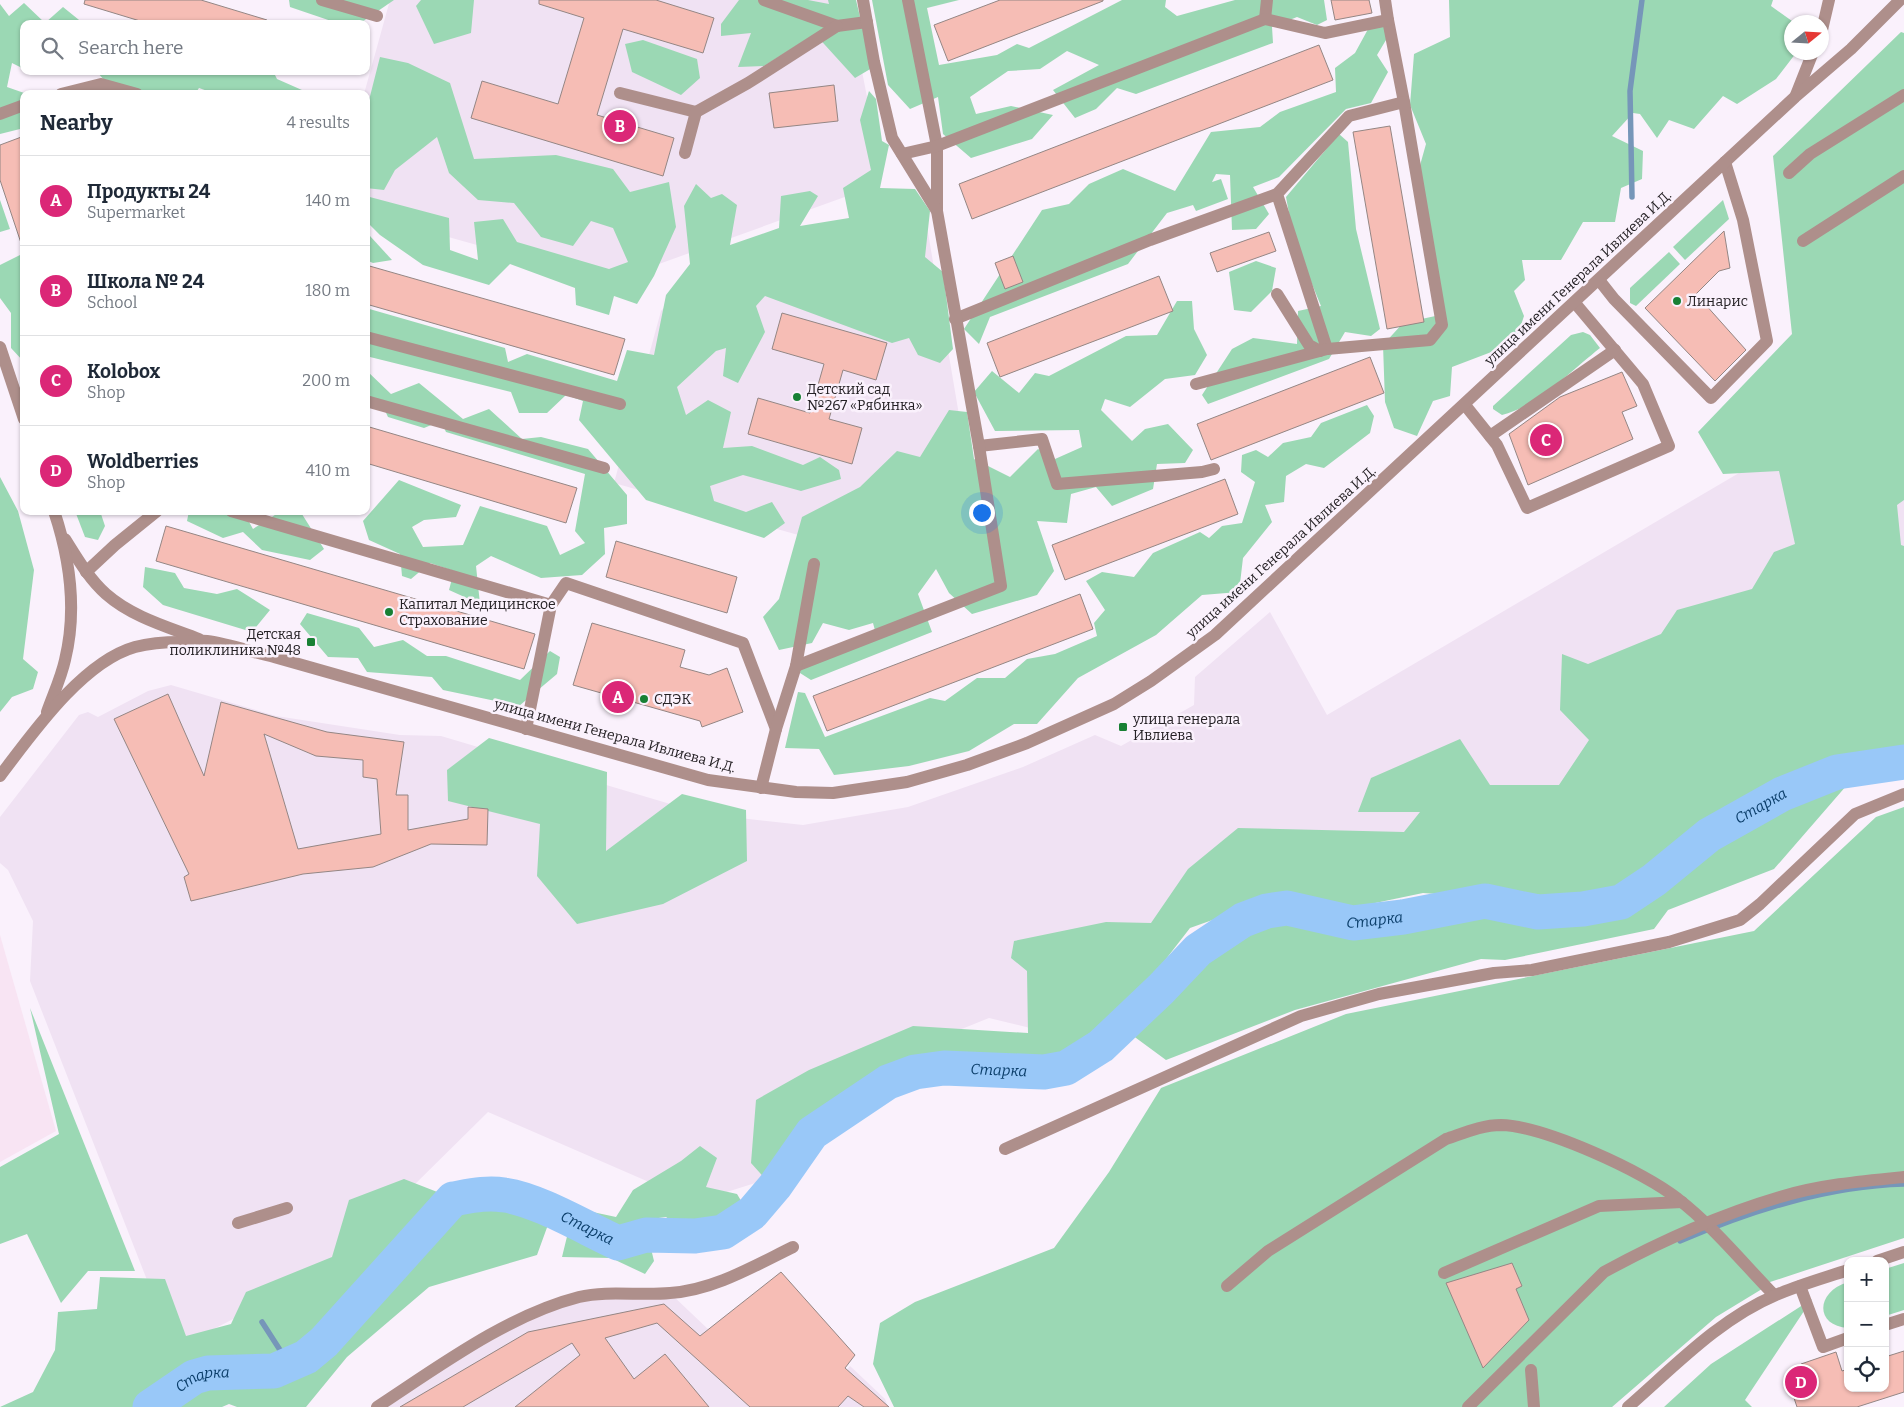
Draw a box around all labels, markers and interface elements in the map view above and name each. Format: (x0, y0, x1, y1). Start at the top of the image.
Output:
north arrow (1784, 15, 1829, 60)
search box (20, 20, 370, 75)
icon: search (38, 34, 66, 62)
text: Search here (78, 36, 183, 59)
pin: B (604, 107, 636, 145)
text: Nearby (40, 110, 113, 136)
text: 4 results (287, 113, 350, 132)
text: Продукты 24 (87, 180, 210, 203)
street label: улица имени Генерала Ивлиева И.Д. (1480, 187, 1675, 370)
text: A (50, 191, 62, 210)
text: 140 m (305, 191, 350, 210)
text: Supermarket (87, 203, 185, 222)
text: Школа № 24 (87, 270, 204, 293)
text: B (51, 281, 61, 300)
text: 180 m (305, 281, 350, 300)
text: School (87, 293, 137, 312)
place label: Линарис (1687, 293, 1748, 310)
marker: Линарис (1671, 295, 1683, 307)
text: Kolobox (87, 360, 160, 383)
text: C (51, 371, 61, 390)
text: 200 m (302, 371, 350, 390)
place label: Детский сад №267 «Рябинка» (807, 381, 922, 414)
text: Shop (87, 383, 125, 402)
marker: Детский сад №267 «Рябинка» (791, 391, 803, 403)
pin: C (1530, 421, 1562, 459)
text: Woldberries (87, 450, 199, 473)
text: D (50, 461, 62, 480)
text: 410 m (305, 461, 350, 480)
street label: улица имени Генерала Ивлиева И.Д. (1182, 462, 1379, 642)
text: Shop (87, 473, 125, 492)
your location (969, 500, 995, 526)
place label: Капитал Медицинское Страхование (399, 596, 556, 629)
marker: Капитал Медицинское Страхование (383, 606, 395, 618)
place label: Детская поликлиника №48 (169, 626, 301, 659)
marker: Детская поликлиника №48 (305, 636, 317, 648)
pin: A (602, 678, 634, 716)
place label: СДЭК (654, 691, 691, 708)
marker: СДЭК (638, 693, 650, 705)
street label: улица имени Генерала Ивлиева И.Д. (492, 695, 738, 776)
place label: улица генерала Ивлиева (1132, 711, 1241, 744)
marker: улица генерала Ивлиева (1117, 721, 1129, 733)
water label: Старка (1732, 784, 1790, 828)
water label: Старка (1345, 908, 1404, 933)
water label: Старка (970, 1060, 1028, 1080)
water label: Старка (558, 1207, 617, 1249)
map controls (1844, 1257, 1889, 1392)
button: + (1844, 1257, 1889, 1302)
button: − (1844, 1302, 1889, 1347)
button: locate (1844, 1347, 1889, 1392)
water label: Старка (172, 1363, 230, 1396)
pin: D (1785, 1363, 1817, 1401)

